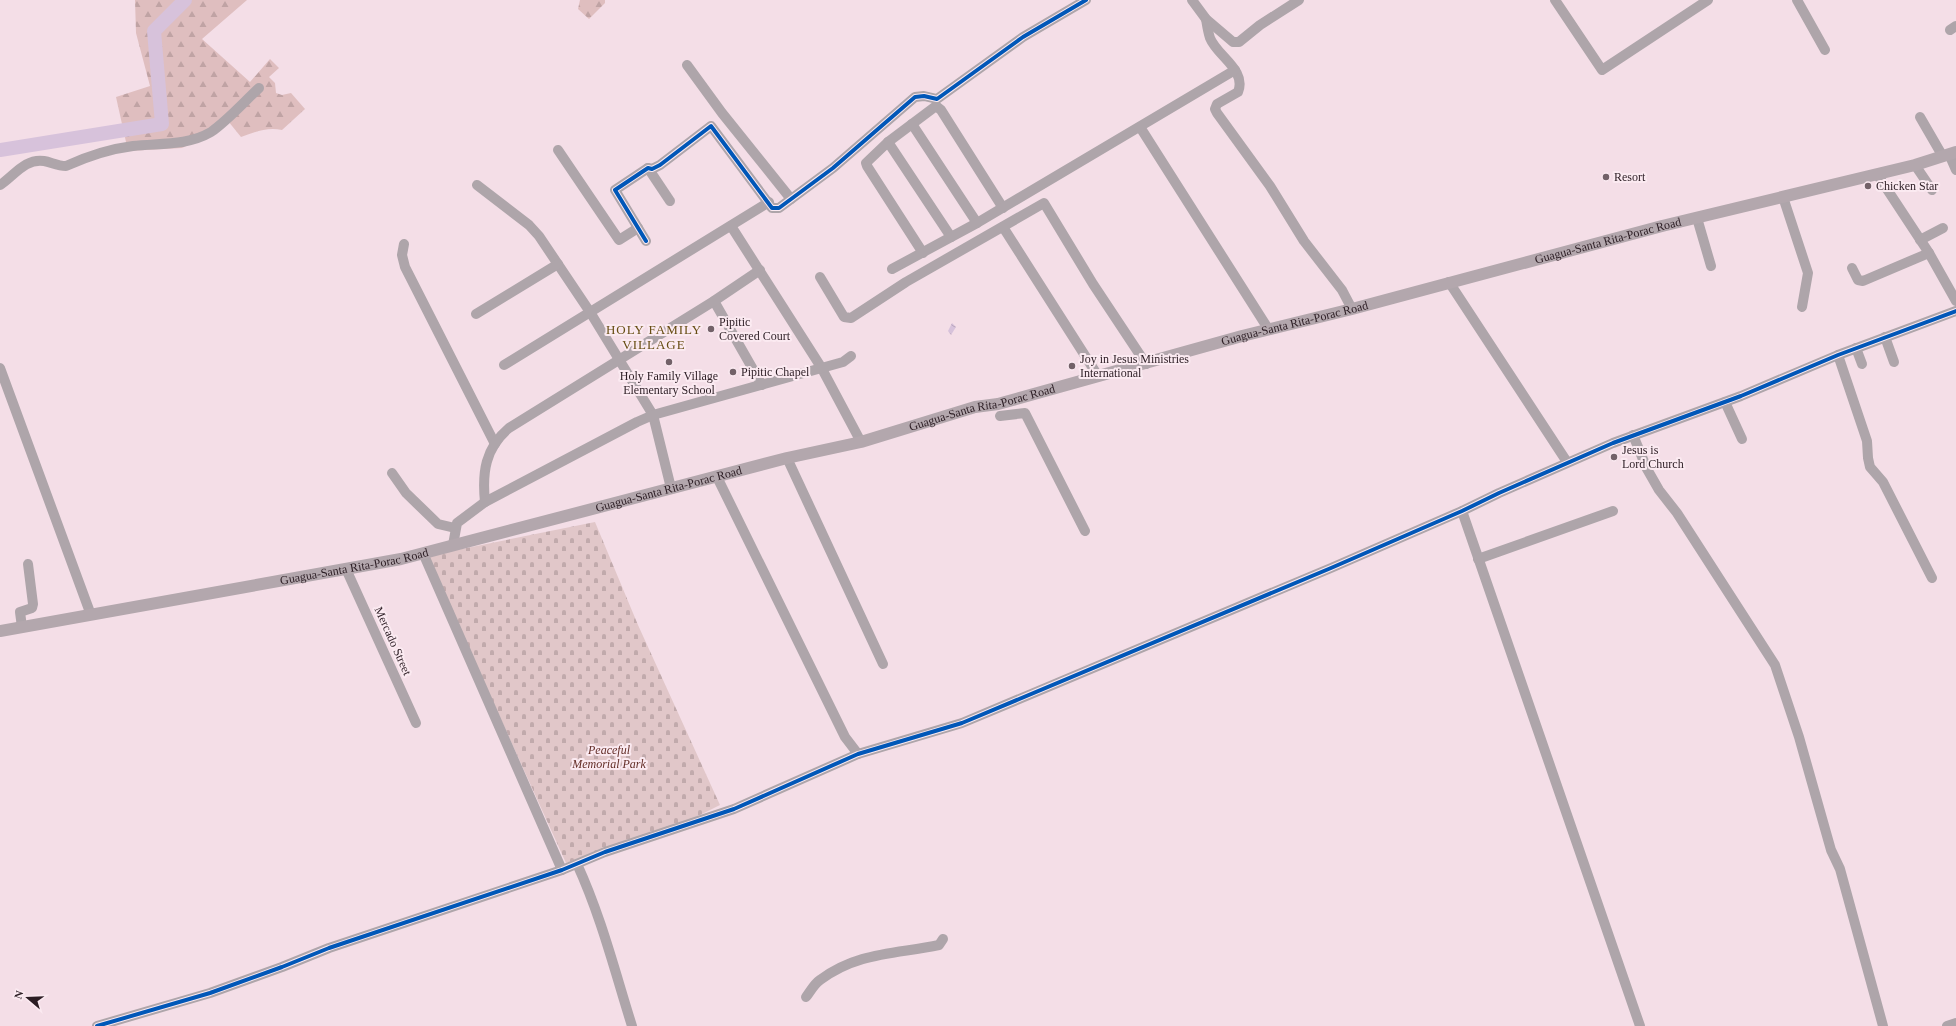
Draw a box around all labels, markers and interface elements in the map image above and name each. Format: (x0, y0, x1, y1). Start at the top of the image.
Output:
place label: Resort (1614, 170, 1646, 184)
marker: Resort (1601, 172, 1611, 182)
place label: Chicken Star (1876, 179, 1938, 193)
marker: Chicken Star (1863, 181, 1873, 191)
street label: Guagua-Santa Rita-Porac Road (1533, 215, 1682, 267)
street label: Guagua-Santa Rita-Porac Road (1220, 298, 1369, 348)
place label: Pipitic Covered Court (719, 315, 791, 343)
district label: HOLY FAMILY VILLAGE (606, 322, 702, 352)
marker: Pipitic Covered Court (706, 324, 716, 334)
place label: Joy in Jesus Ministries International (1080, 352, 1189, 380)
marker: Holy Family Village Elementary School (664, 357, 674, 367)
marker: Joy in Jesus Ministries International (1067, 361, 1077, 371)
place label: Pipitic Chapel (741, 365, 810, 379)
marker: Pipitic Chapel (728, 367, 738, 377)
place label: Holy Family Village Elementary School (620, 369, 718, 397)
street label: Guagua-Santa Rita-Porac Road (907, 381, 1057, 434)
place label: Jesus is Lord Church (1622, 443, 1684, 471)
marker: Jesus is Lord Church (1609, 452, 1619, 462)
street label: Guagua-Santa Rita-Porac Road (594, 463, 743, 515)
street label: Guagua-Santa Rita-Porac Road (279, 545, 430, 588)
street label: Mercado Street (372, 605, 415, 678)
park label: Peaceful Memorial Park (571, 743, 646, 771)
north arrow (8, 978, 48, 1018)
text: N (12, 989, 26, 1000)

